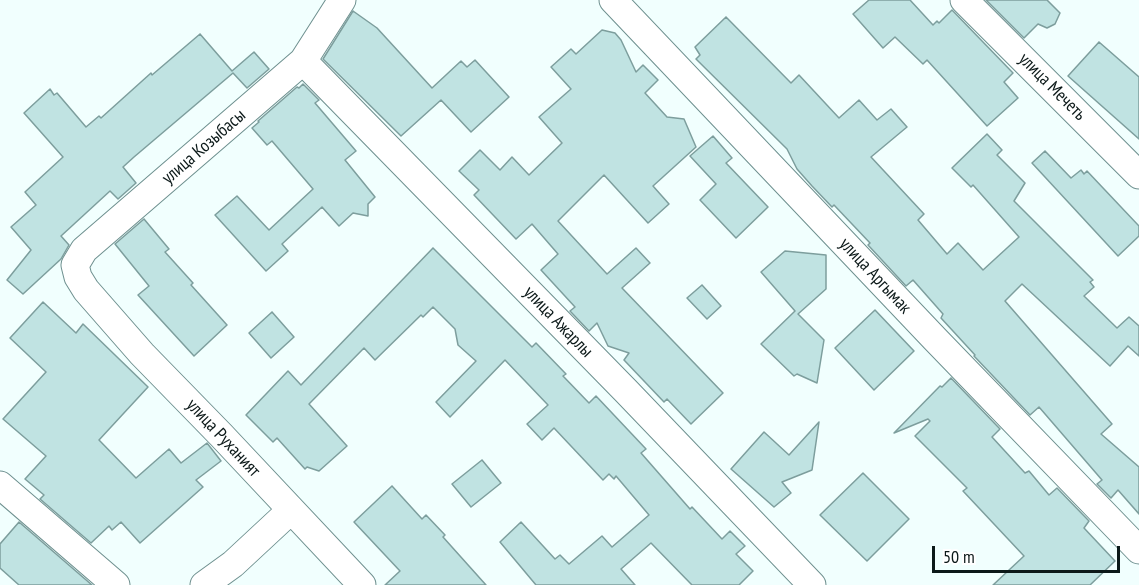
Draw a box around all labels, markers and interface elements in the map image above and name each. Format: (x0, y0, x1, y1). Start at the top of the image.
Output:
street label: улица Мечеть (1014, 49, 1090, 125)
street label: улица Козыбасы (158, 105, 250, 189)
street label: улица Аргымак (834, 234, 916, 318)
street label: улица Ажарлы (519, 282, 597, 362)
street label: улица Руханият (181, 395, 265, 481)
scale bar (935, 534, 1122, 572)
text: 50 m (943, 545, 975, 568)

